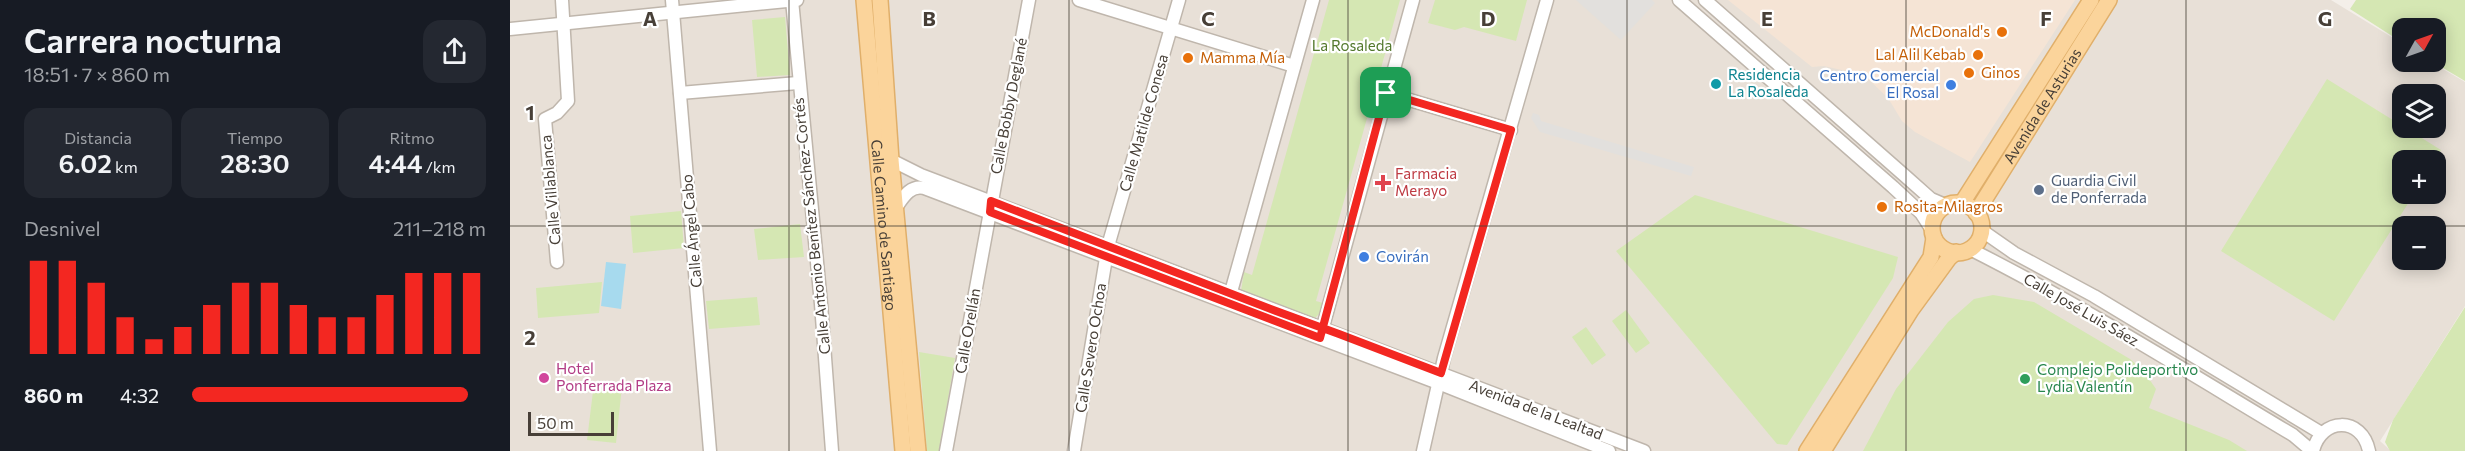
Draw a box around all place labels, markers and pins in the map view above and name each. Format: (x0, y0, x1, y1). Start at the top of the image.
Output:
place label: McDonald's (1909, 22, 1990, 40)
marker: McDonald's (1995, 25, 2009, 39)
place label: Lal Alil Kebab (1875, 45, 1966, 63)
place label: Mamma Mía (1200, 48, 1285, 66)
marker: Lal Alil Kebab (1971, 48, 1985, 62)
marker: Mamma Mía (1181, 51, 1195, 65)
place label: Ginos (1981, 63, 2020, 81)
place label: Residencia La Rosaleda (1728, 65, 1809, 100)
place label: Centro Comercial El Rosal (1820, 66, 1939, 101)
marker: Ginos (1962, 66, 1976, 80)
pin (1360, 67, 1411, 118)
marker: Residencia La Rosaleda (1709, 77, 1723, 91)
marker: Centro Comercial El Rosal (1944, 78, 1958, 92)
place label: Farmacia Merayo (1395, 164, 1457, 199)
place label: Guardia Civil de Ponferrada (2051, 171, 2147, 206)
marker: Farmacia Merayo (1376, 176, 1390, 190)
marker: Guardia Civil de Ponferrada (2032, 183, 2046, 197)
place label: Rosita-Milagros (1894, 197, 2003, 215)
marker: Rosita-Milagros (1875, 200, 1889, 214)
place label: Covirán (1376, 247, 1429, 265)
marker: Covirán (1357, 250, 1371, 264)
place label: Hotel Ponferrada Plaza (556, 359, 672, 394)
place label: Complejo Polideportivo Lydia Valentín (2037, 360, 2198, 395)
marker: Hotel Ponferrada Plaza (537, 371, 551, 385)
marker: Complejo Polideportivo Lydia Valentín (2018, 372, 2032, 386)

